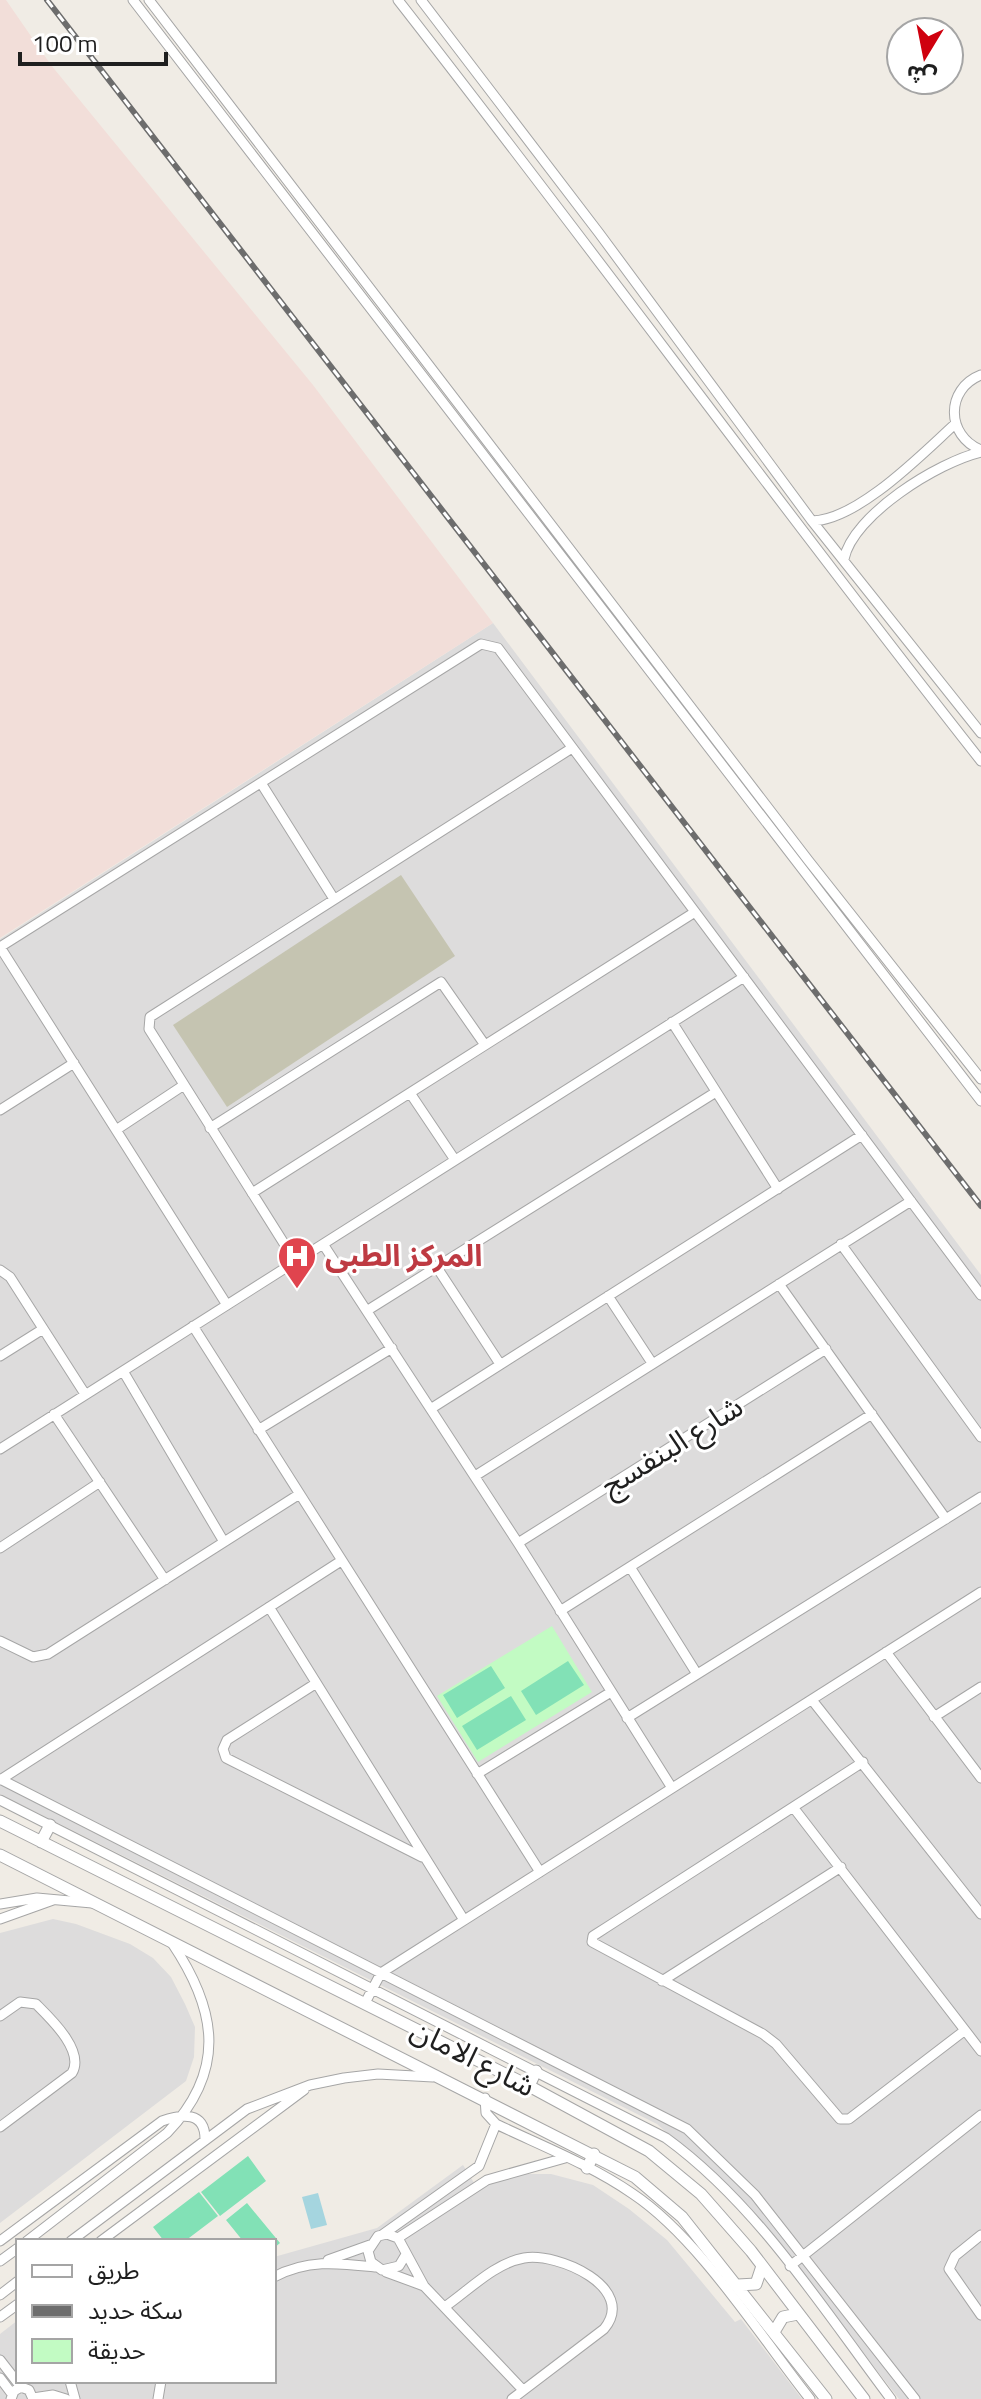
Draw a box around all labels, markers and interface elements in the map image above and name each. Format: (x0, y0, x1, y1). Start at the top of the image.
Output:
scale bar (20, 16, 166, 66)
north arrow (885, 16, 965, 96)
text: 100 m (32, 25, 98, 61)
text: ش (904, 56, 939, 95)
place label: المركز الطبى (325, 1232, 482, 1278)
hospital icon: المركز الطبى (276, 1235, 318, 1290)
street label: شارع البنفسج (591, 1383, 752, 1507)
street label: شارع الامان (403, 2006, 544, 2108)
legend (16, 2239, 276, 2383)
text: طريق (88, 2252, 140, 2288)
text: سكة حديد (88, 2292, 183, 2328)
text: حديقة (88, 2332, 146, 2368)

